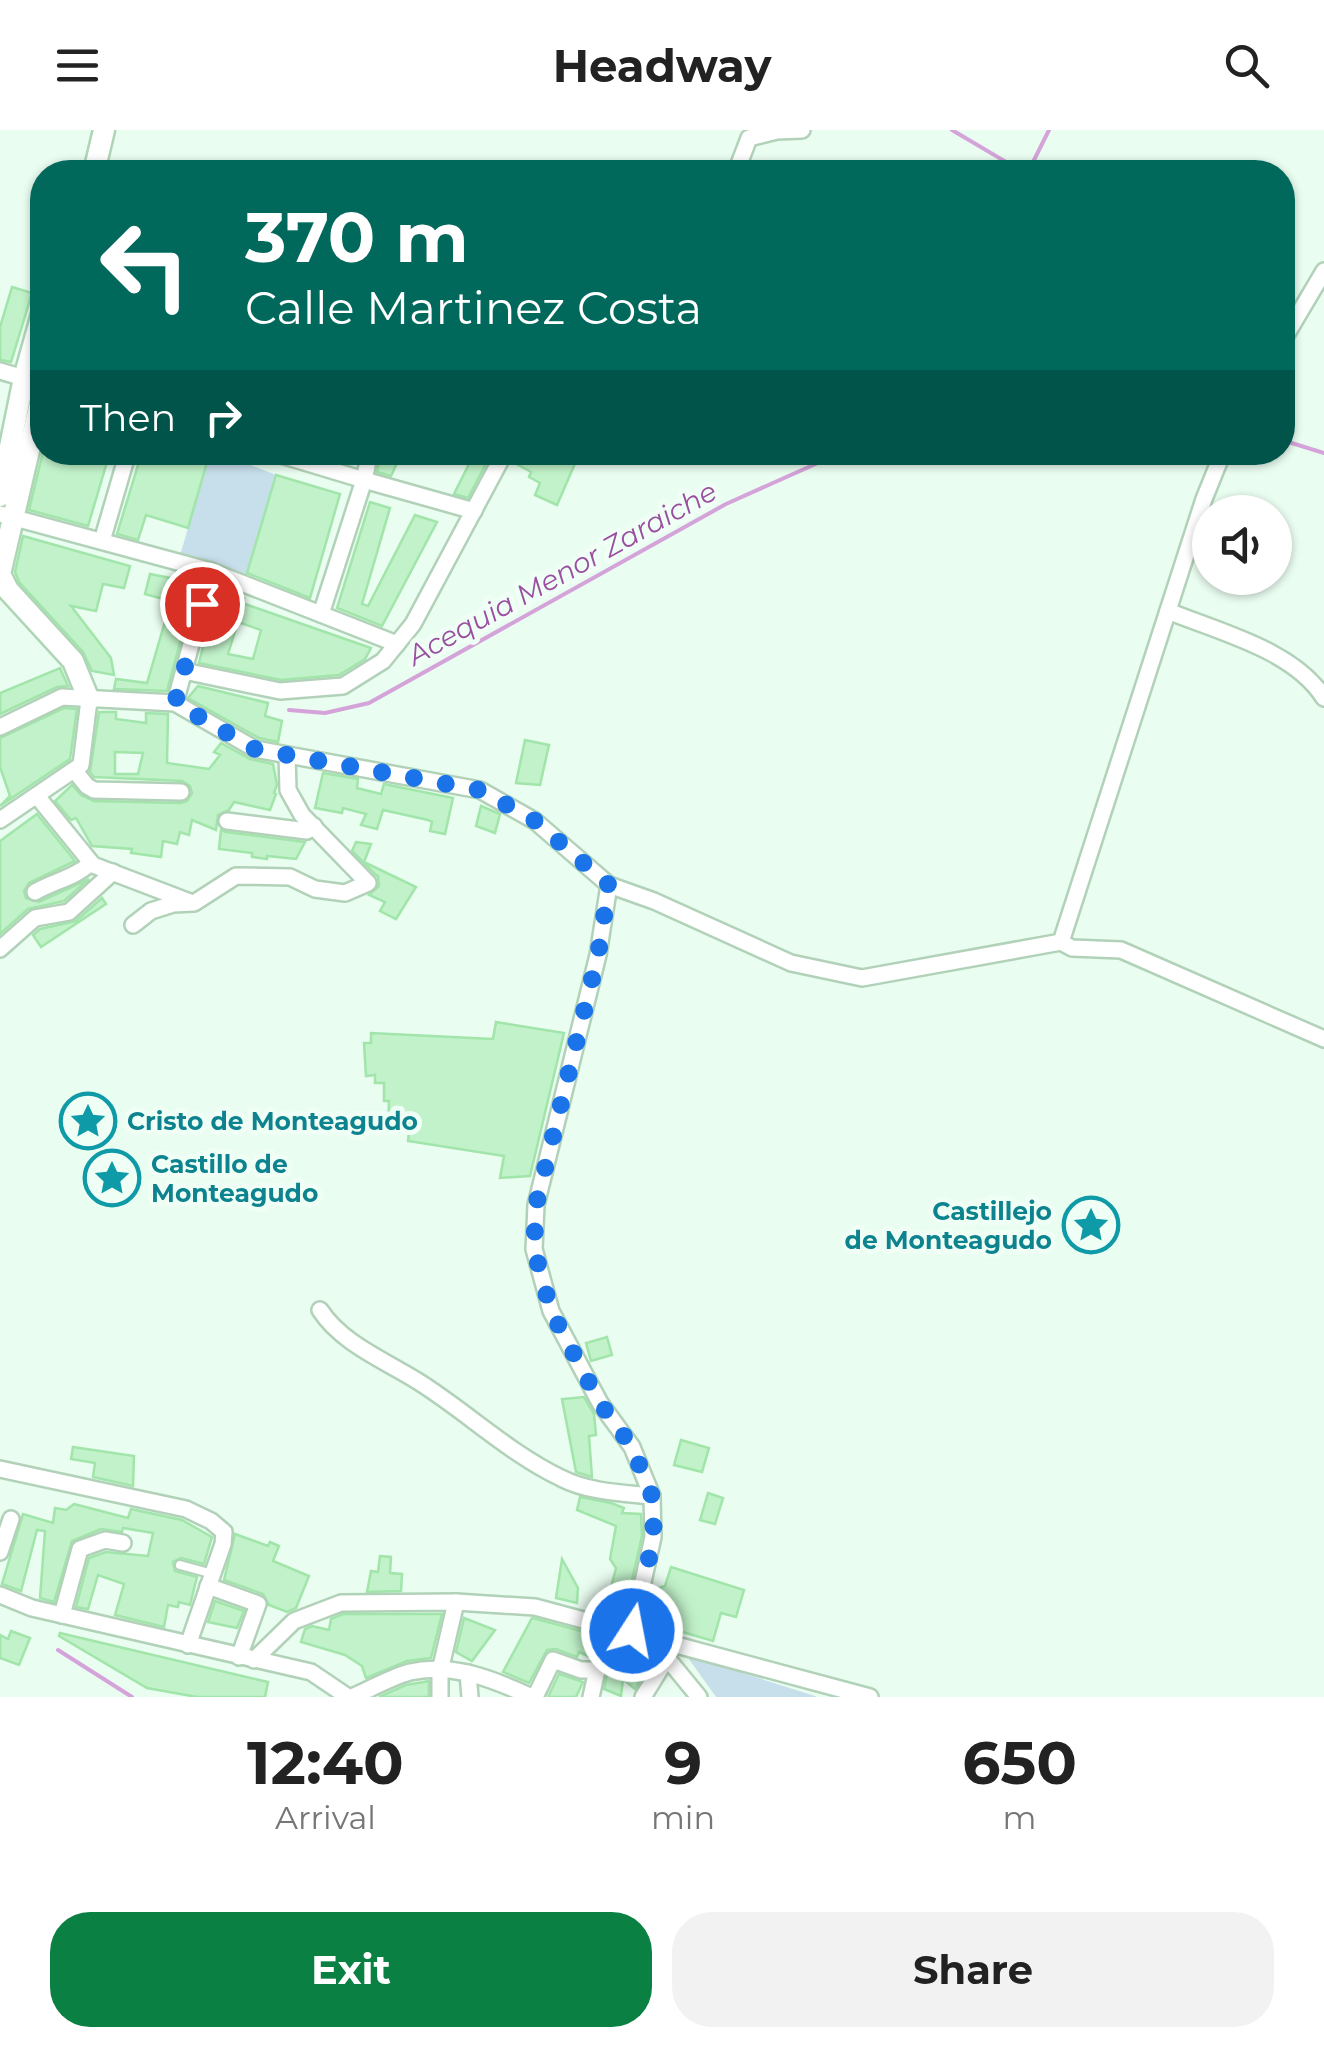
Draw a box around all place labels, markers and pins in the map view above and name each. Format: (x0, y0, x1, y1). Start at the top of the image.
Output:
pin (160, 562, 245, 647)
place icon: Cristo de Monteagudo (58, 1091, 118, 1151)
place label: Cristo de Monteagudo (127, 1106, 418, 1136)
place icon: Castillo de Monteagudo (82, 1148, 142, 1208)
place label: Castillo de Monteagudo (151, 1149, 318, 1208)
place icon: Castillejo de Monteagudo (1061, 1195, 1121, 1255)
place label: Castillejo de Monteagudo (845, 1196, 1052, 1255)

